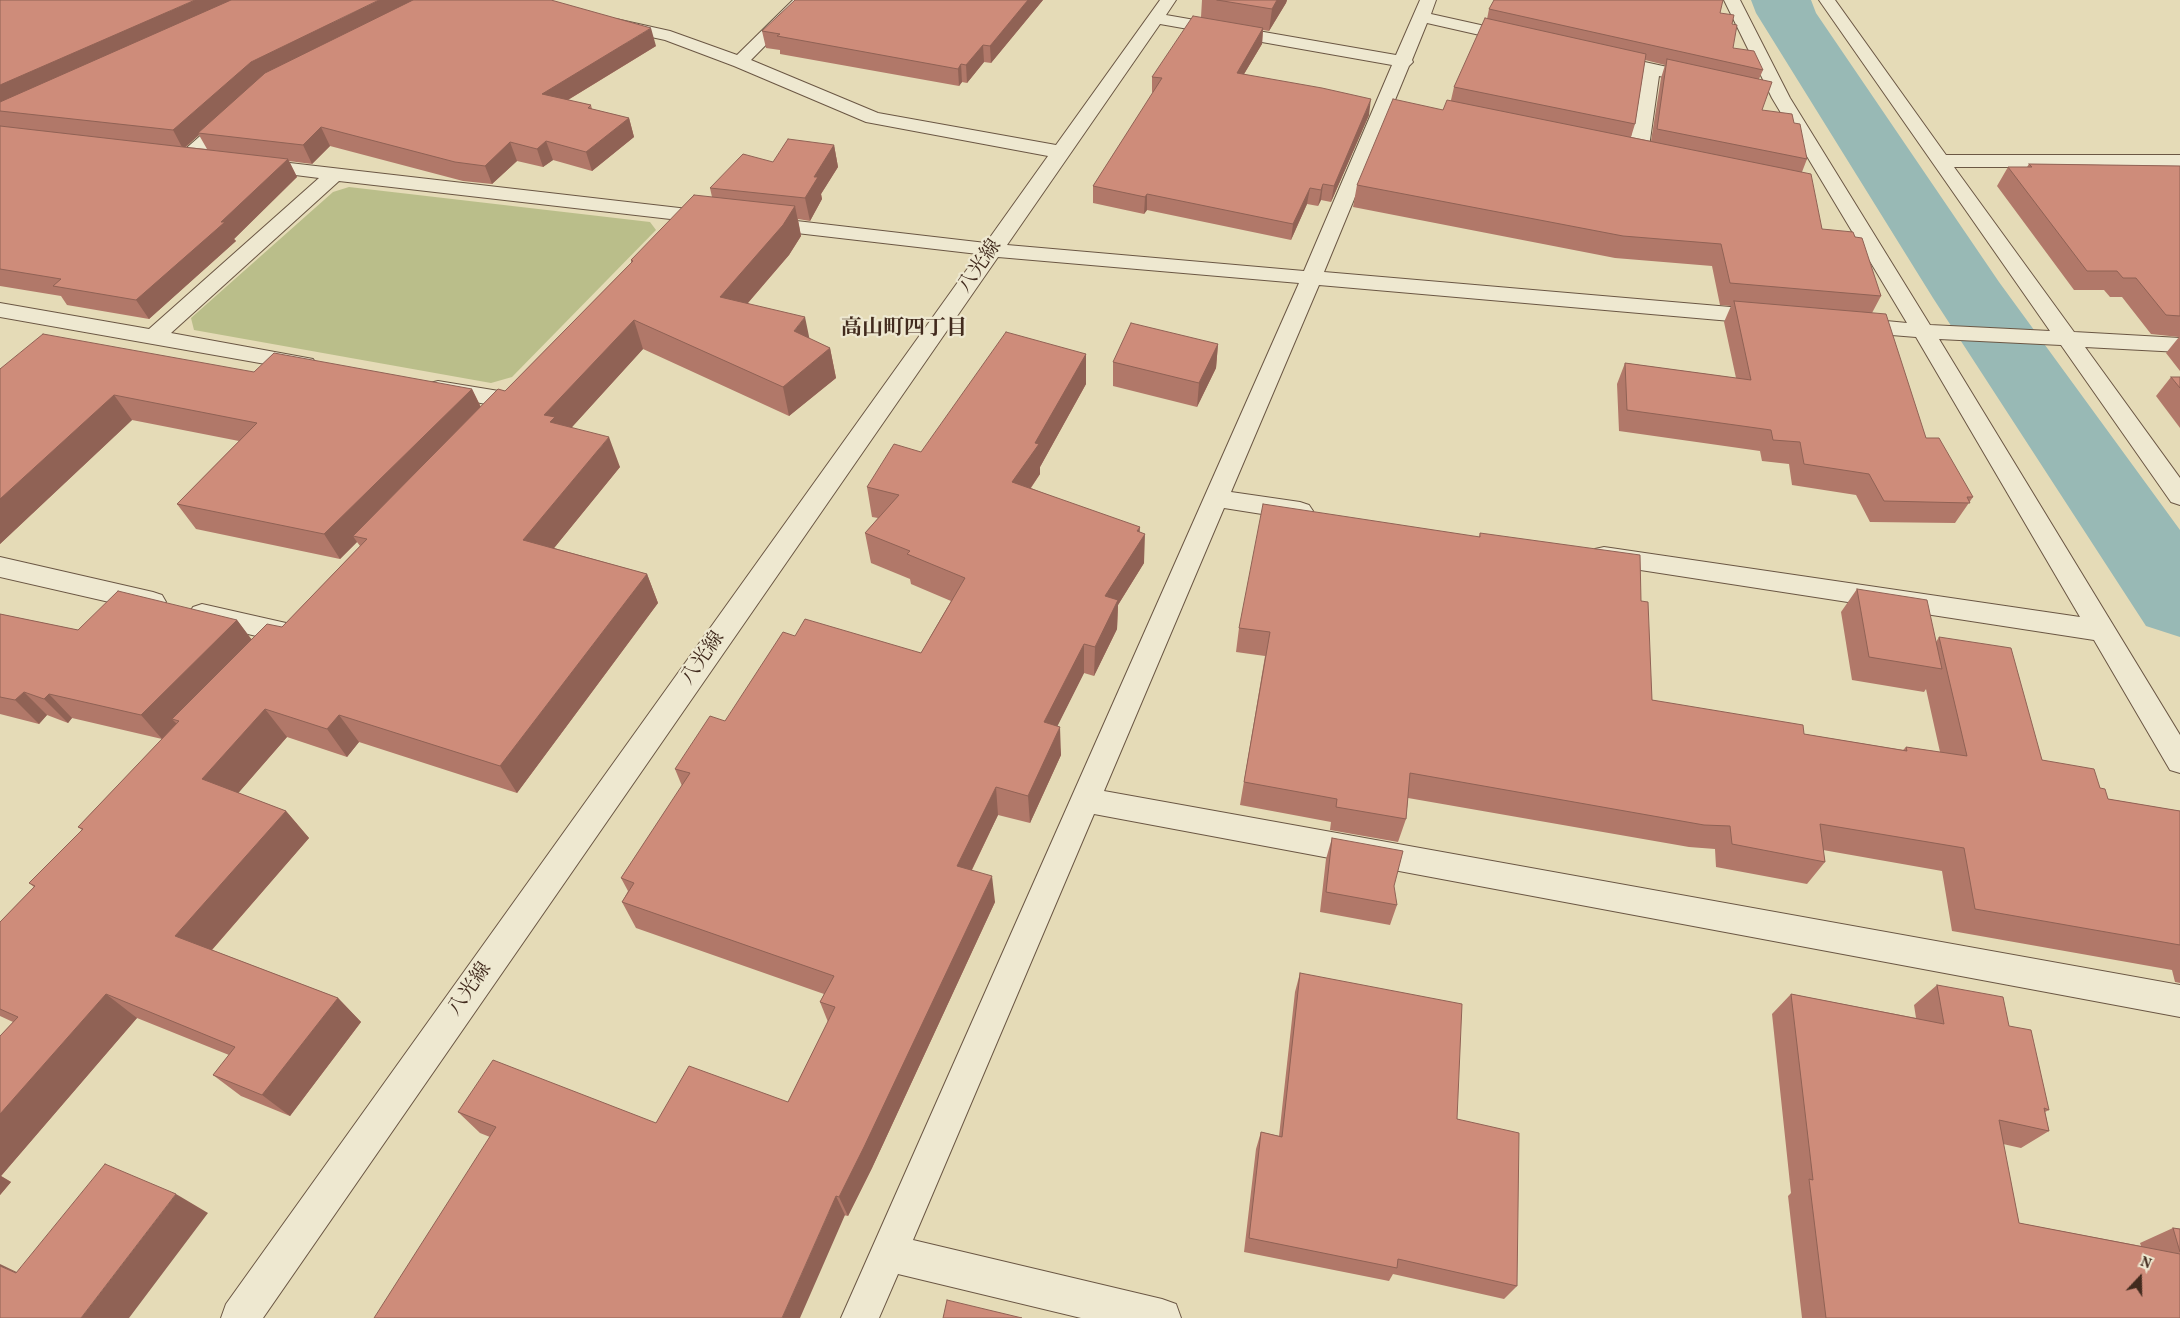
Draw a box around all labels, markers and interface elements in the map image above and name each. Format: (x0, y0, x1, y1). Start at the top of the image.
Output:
street label: 八光線 (954, 236, 1008, 298)
district label: 高山町四丁目 (841, 317, 967, 343)
street label: 八光線 (677, 628, 731, 690)
street label: 八光線 (444, 959, 498, 1021)
north arrow (2115, 1253, 2165, 1303)
text: N (2137, 1253, 2154, 1274)

